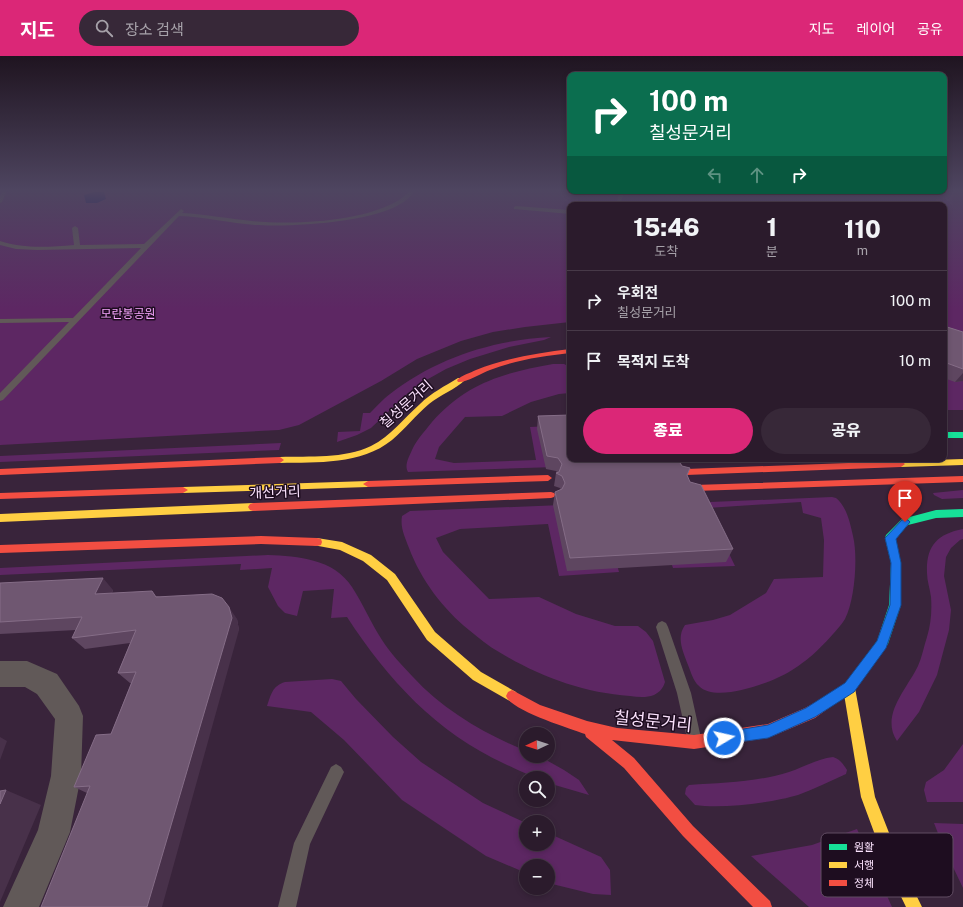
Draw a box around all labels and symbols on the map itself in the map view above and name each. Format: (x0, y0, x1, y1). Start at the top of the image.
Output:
park label: 모란봉공원 (100, 307, 156, 321)
street label: 칠성문거리 (376, 377, 436, 431)
pin (888, 481, 922, 522)
street label: 개선거리 (249, 483, 301, 501)
street label: 칠성문거리 (613, 707, 693, 735)
position arrow (703, 717, 745, 759)
north arrow (519, 727, 555, 763)
legend (821, 833, 953, 897)
text: 원활 (854, 841, 874, 853)
text: 서행 (854, 859, 874, 871)
text: 정체 (854, 877, 874, 889)

